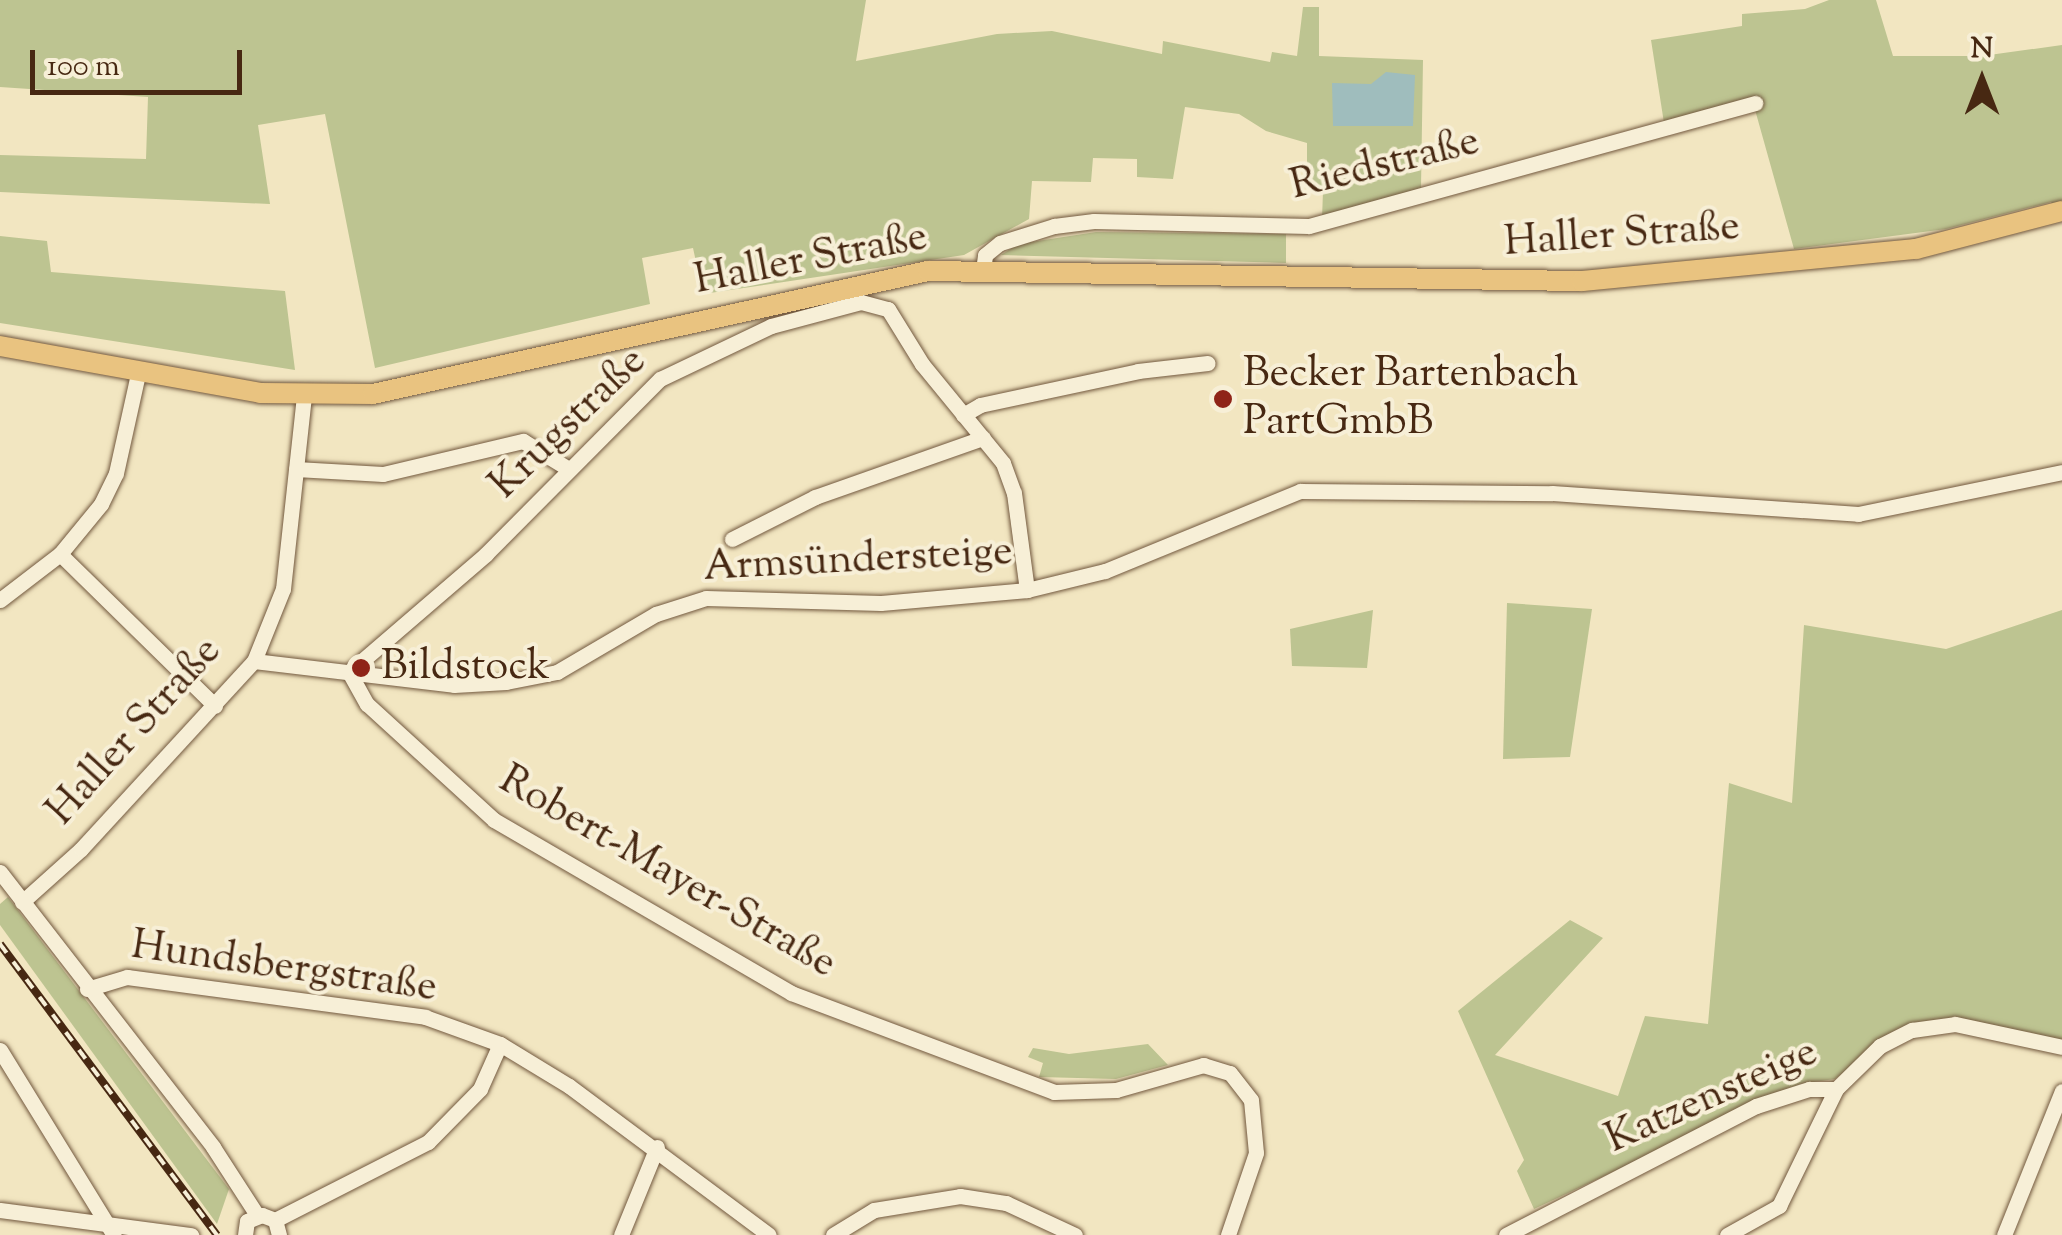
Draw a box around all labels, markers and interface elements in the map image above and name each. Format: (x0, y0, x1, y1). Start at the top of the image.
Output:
scale bar (35, 30, 248, 92)
north arrow (1932, 30, 2032, 130)
text: N (1971, 30, 1993, 70)
text: 100 m (47, 46, 120, 89)
street label: Riedstraße (1285, 117, 1485, 213)
street label: Haller Straße (1502, 203, 1742, 269)
street label: Haller Straße (690, 213, 932, 307)
street label: Krugstraße (480, 337, 658, 511)
place label: Becker Bartenbach PartGmbB (1243, 350, 1579, 448)
marker: Becker Bartenbach PartGmbB (1212, 388, 1234, 410)
street label: Armsündersteige (702, 528, 1014, 594)
street label: Haller Straße (37, 627, 233, 837)
place label: Bildstock (381, 643, 550, 693)
marker: Bildstock (350, 657, 372, 679)
street label: Robert-Mayer-Straße (489, 756, 845, 990)
street label: Hundsbergstraße (128, 922, 440, 1014)
street label: Katzensteige (1599, 1028, 1825, 1166)

